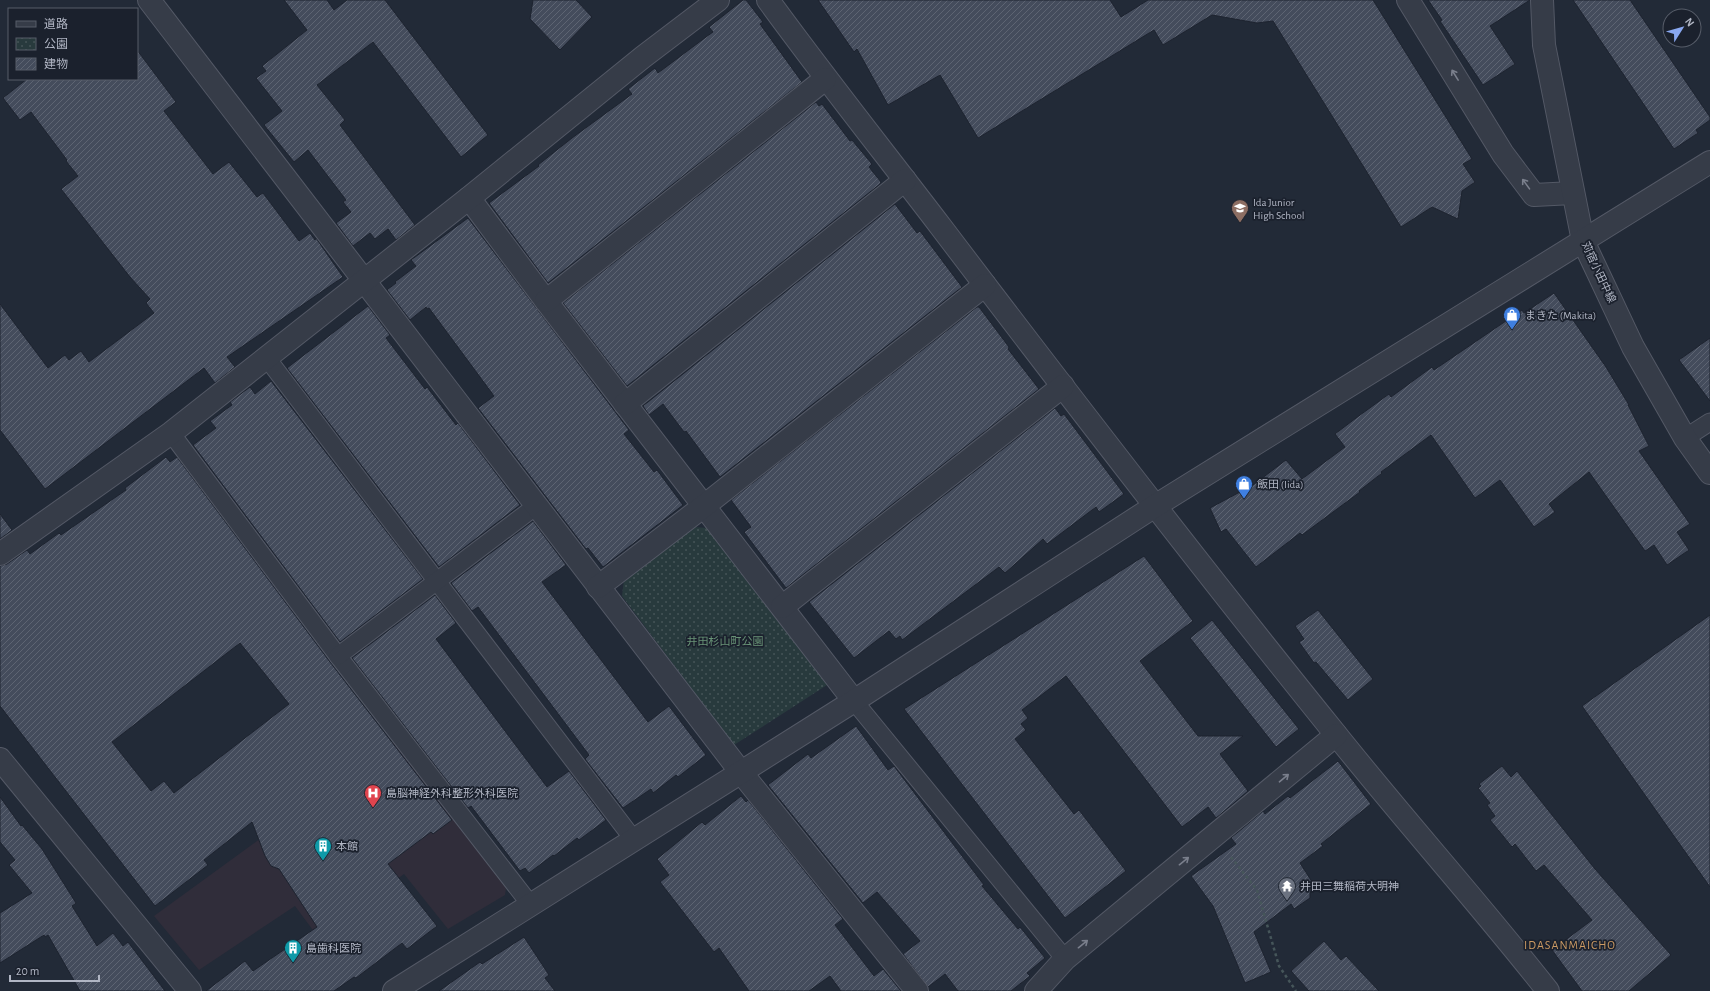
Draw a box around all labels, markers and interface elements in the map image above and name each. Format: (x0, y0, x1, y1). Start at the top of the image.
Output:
legend (8, 8, 138, 80)
north arrow (1662, 8, 1702, 48)
text: N (1683, 16, 1696, 29)
text: 道路 (44, 17, 68, 30)
text: 公園 (44, 38, 68, 50)
text: 建物 (44, 57, 68, 70)
one-way arrow (1450, 69, 1458, 81)
one-way arrow (1521, 178, 1530, 189)
place label: Ida Junior High School (1253, 197, 1305, 221)
school or university icon: Ida Junior High School (1230, 198, 1250, 223)
street label: 苅宿小田中線 (1580, 240, 1618, 304)
shop icon: まきた (Makita) (1502, 305, 1522, 330)
place label: まきた (Makita) (1525, 310, 1596, 321)
shop icon: 飯田 (Iida) (1234, 474, 1254, 499)
place label: 飯田 (Iida) (1257, 479, 1304, 490)
park label: 井田杉山町公園 (687, 635, 764, 647)
one-way arrow (1278, 774, 1289, 783)
hospital icon: 島脳神経外科整形外科医院 (363, 783, 383, 808)
place label: 島脳神経外科整形外科医院 (386, 787, 518, 799)
building icon: 本館 (313, 836, 333, 861)
place label: 本館 (336, 841, 358, 852)
one-way arrow (1178, 857, 1189, 865)
temple icon: 井田三舞稲荷大明神 (1277, 876, 1297, 901)
place label: 井田三舞稲荷大明神 (1300, 880, 1399, 892)
building icon: 島歯科医院 (283, 938, 303, 963)
one-way arrow (1078, 939, 1089, 948)
district label: IDASANMAICHO (1524, 939, 1616, 951)
place label: 島歯科医院 (306, 942, 361, 954)
scale bar (10, 957, 99, 983)
text: 20 m (16, 965, 39, 977)

